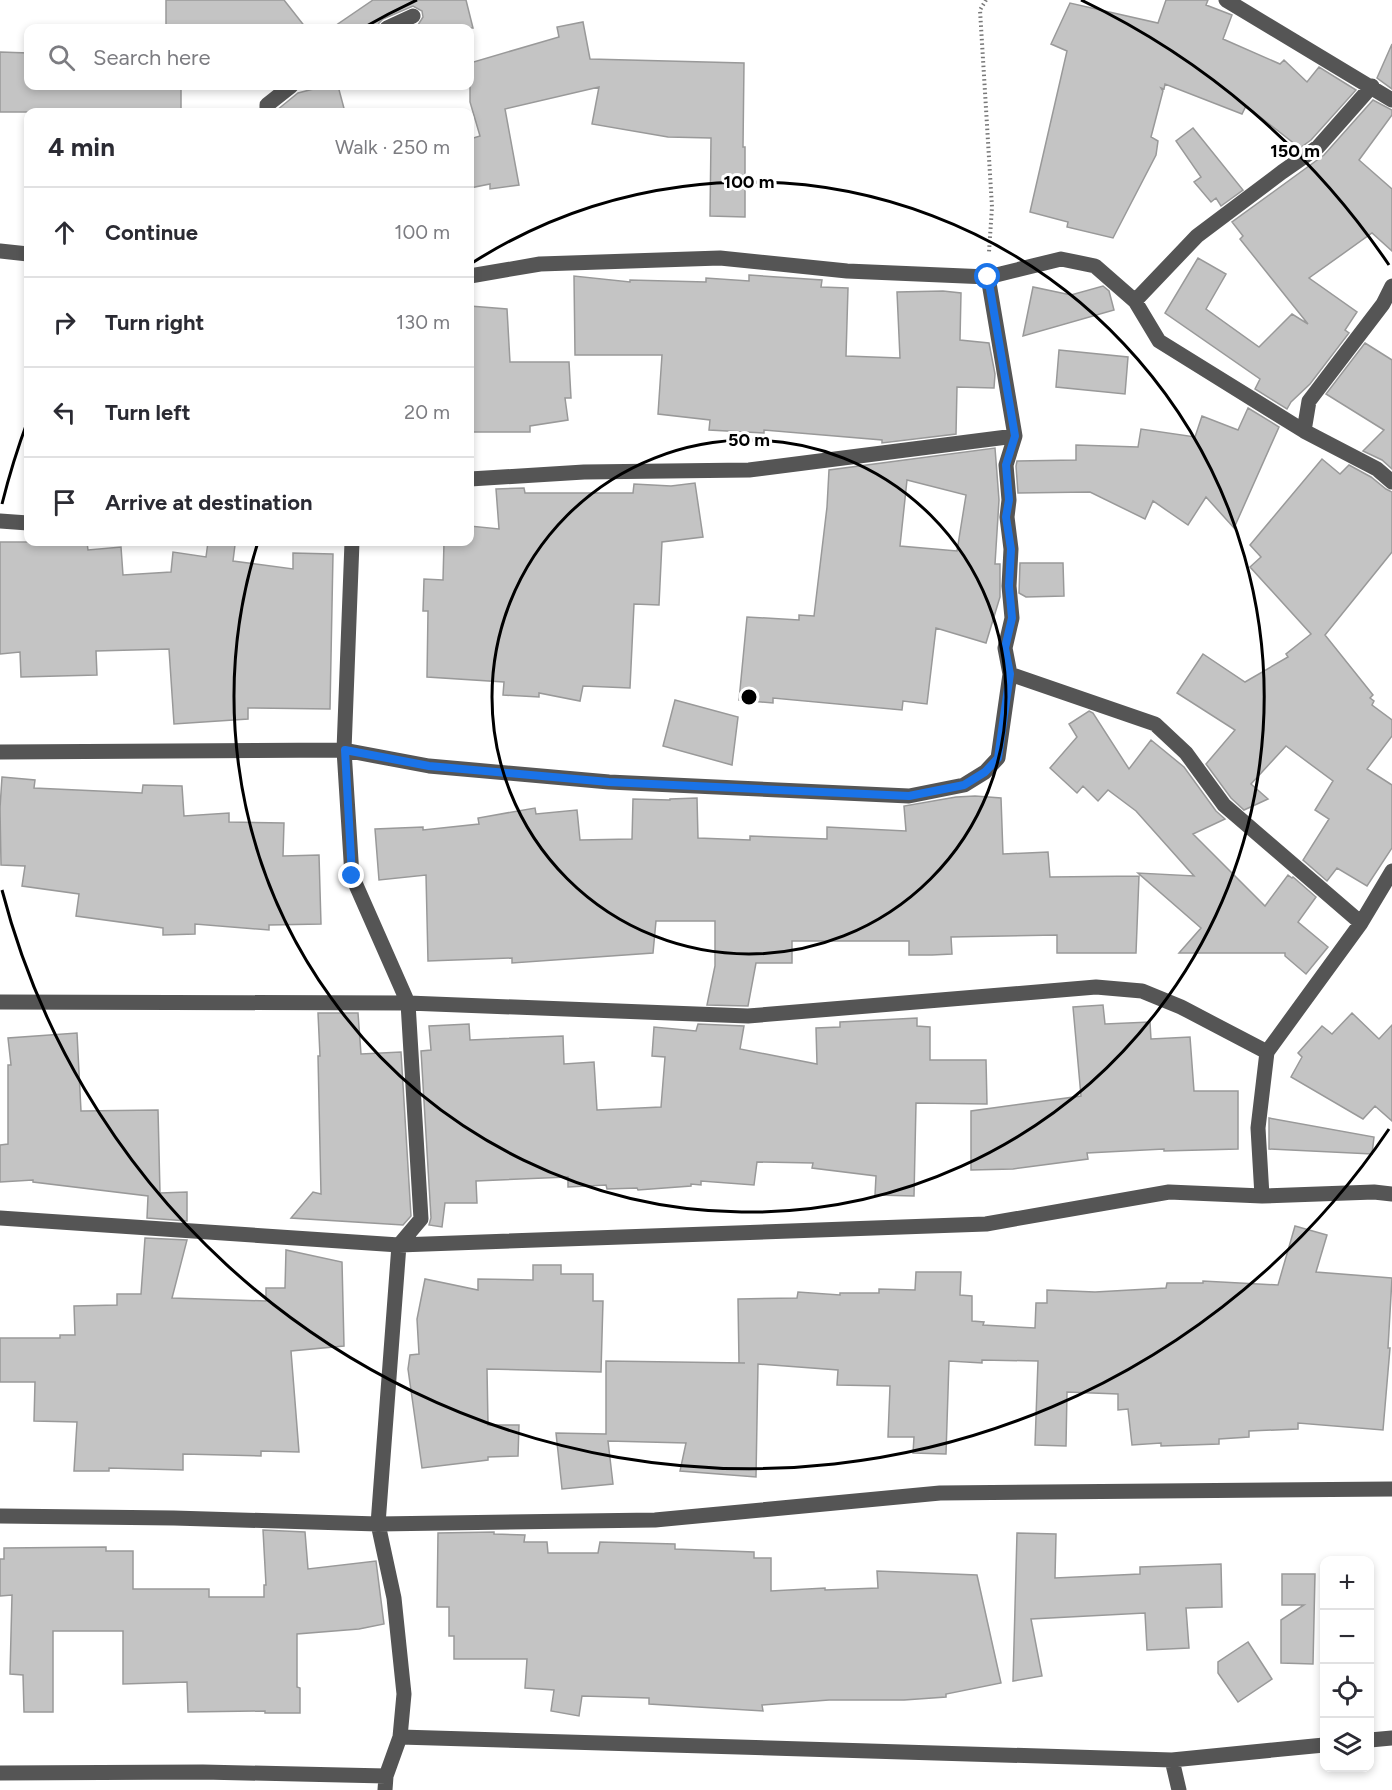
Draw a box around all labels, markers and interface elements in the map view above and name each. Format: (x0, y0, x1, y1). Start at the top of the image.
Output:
search box (24, 24, 474, 90)
icon: search (45, 41, 78, 74)
text: Search here (93, 44, 211, 71)
text: 4 min (48, 131, 115, 163)
text: Walk · 250 m (335, 135, 450, 159)
text: 150 m (1270, 140, 1320, 162)
text: 100 m (724, 171, 774, 193)
icon: ahead (48, 216, 81, 249)
text: Continue (105, 219, 198, 246)
text: 100 m (394, 220, 450, 244)
route start (974, 263, 1000, 289)
icon: right (48, 306, 81, 339)
text: Turn right (105, 309, 204, 336)
text: 130 m (396, 310, 450, 334)
icon: left (48, 396, 81, 429)
text: Turn left (105, 399, 191, 426)
text: 20 m (404, 400, 450, 424)
text: 50 m (728, 429, 770, 451)
icon: arrive (48, 486, 81, 519)
text: Arrive at destination (105, 489, 313, 516)
centre of rings (739, 687, 759, 707)
route end (338, 862, 364, 888)
map controls (1320, 1556, 1374, 1772)
button: + (1320, 1556, 1374, 1610)
button: − (1320, 1610, 1374, 1664)
button: locate (1320, 1664, 1374, 1718)
button: layers (1320, 1718, 1374, 1772)

